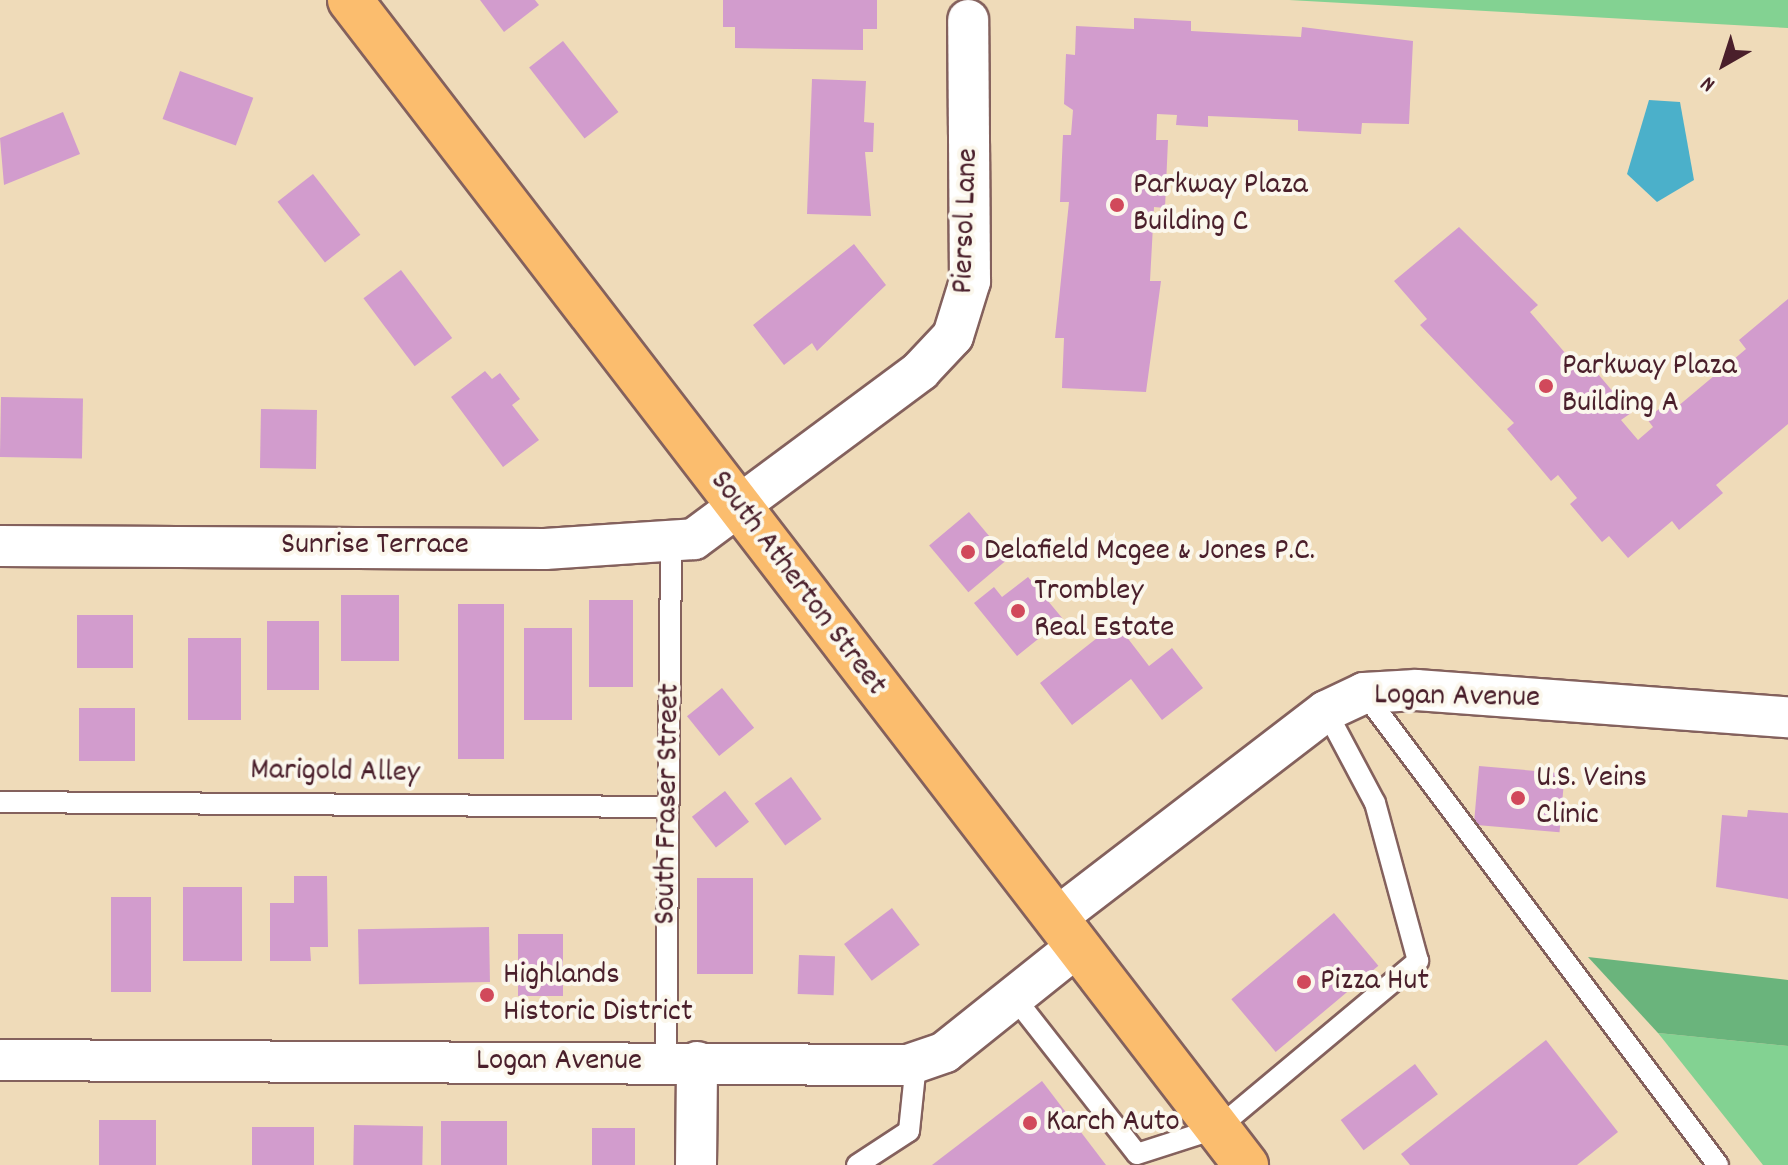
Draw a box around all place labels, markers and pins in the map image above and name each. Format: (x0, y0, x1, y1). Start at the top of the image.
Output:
place label: Parkway Plaza Building C (1133, 168, 1308, 243)
marker: Parkway Plaza Building C (1108, 196, 1126, 214)
place label: Parkway Plaza Building A (1562, 349, 1737, 424)
marker: Parkway Plaza Building A (1537, 377, 1555, 395)
place label: Delafield Mcgee & Jones P.C. (984, 533, 1315, 571)
marker: Delafield Mcgee & Jones P.C. (959, 543, 977, 561)
place label: Trombley Real Estate (1034, 574, 1174, 649)
marker: Trombley Real Estate (1009, 602, 1027, 620)
place label: U.S. Veins Clinic (1536, 761, 1647, 836)
marker: U.S. Veins Clinic (1507, 787, 1529, 809)
place label: Highlands Historic District (503, 958, 693, 1033)
place label: Pizza Hut (1320, 963, 1429, 1001)
marker: Pizza Hut (1295, 973, 1313, 991)
marker: Highlands Historic District (478, 986, 496, 1004)
place label: Karch Auto (1046, 1104, 1180, 1142)
marker: Karch Auto (1021, 1114, 1039, 1132)

